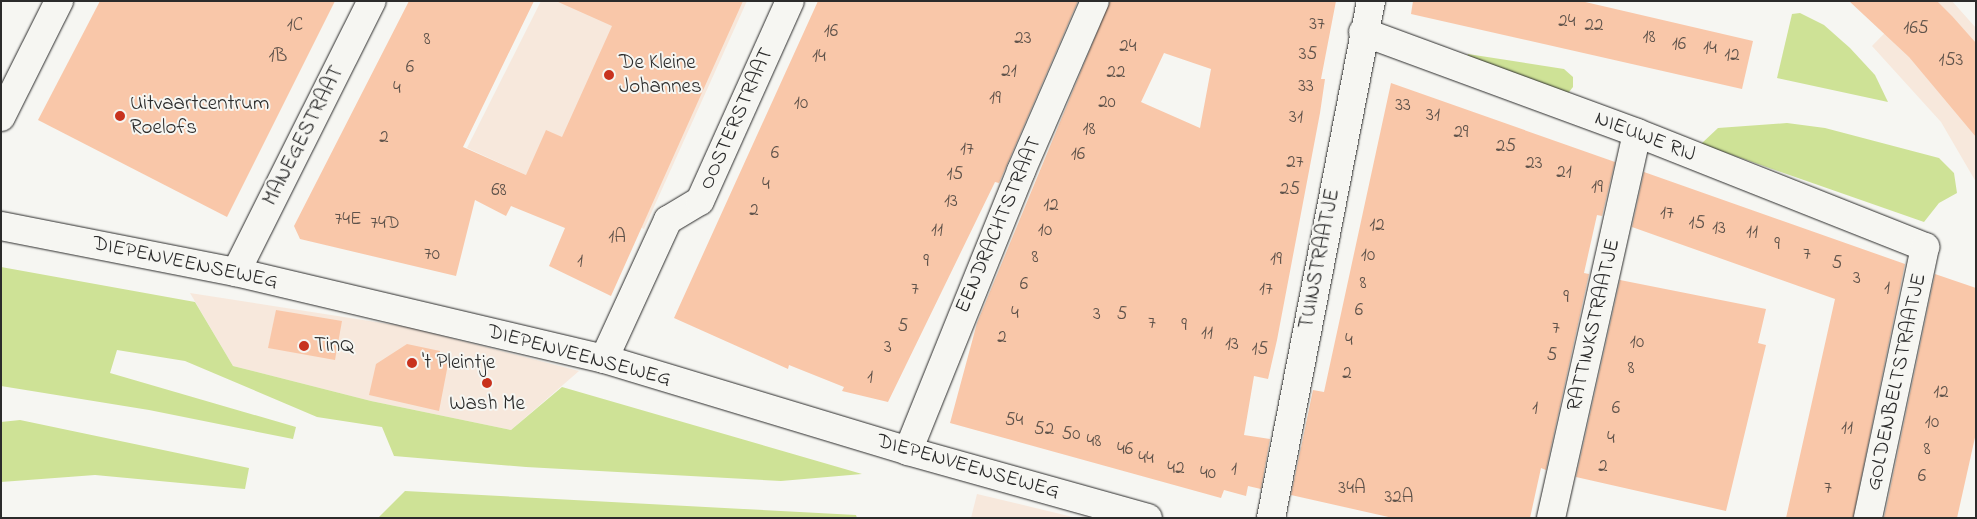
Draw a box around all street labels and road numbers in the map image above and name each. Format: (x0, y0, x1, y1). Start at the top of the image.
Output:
street label: OOSTERSTRAAT (694, 44, 780, 194)
street label: MANEGESTRAAT (258, 62, 350, 210)
street label: NIEUWE RIJ (1591, 106, 1699, 168)
street label: EENDRACHTSTRAAT (950, 133, 1048, 317)
street label: TUINSTRAATJE (1294, 187, 1346, 331)
street label: DIEPENVEENSEWEG (90, 231, 280, 295)
street label: RATTINKSTRAATJE (1562, 236, 1626, 414)
street label: GOLDENBELTSTRAATJE (1862, 271, 1932, 493)
street label: DIEPENVEENSEWEG (485, 319, 673, 393)
street label: DIEPENVEENSEWEG (874, 429, 1062, 505)

